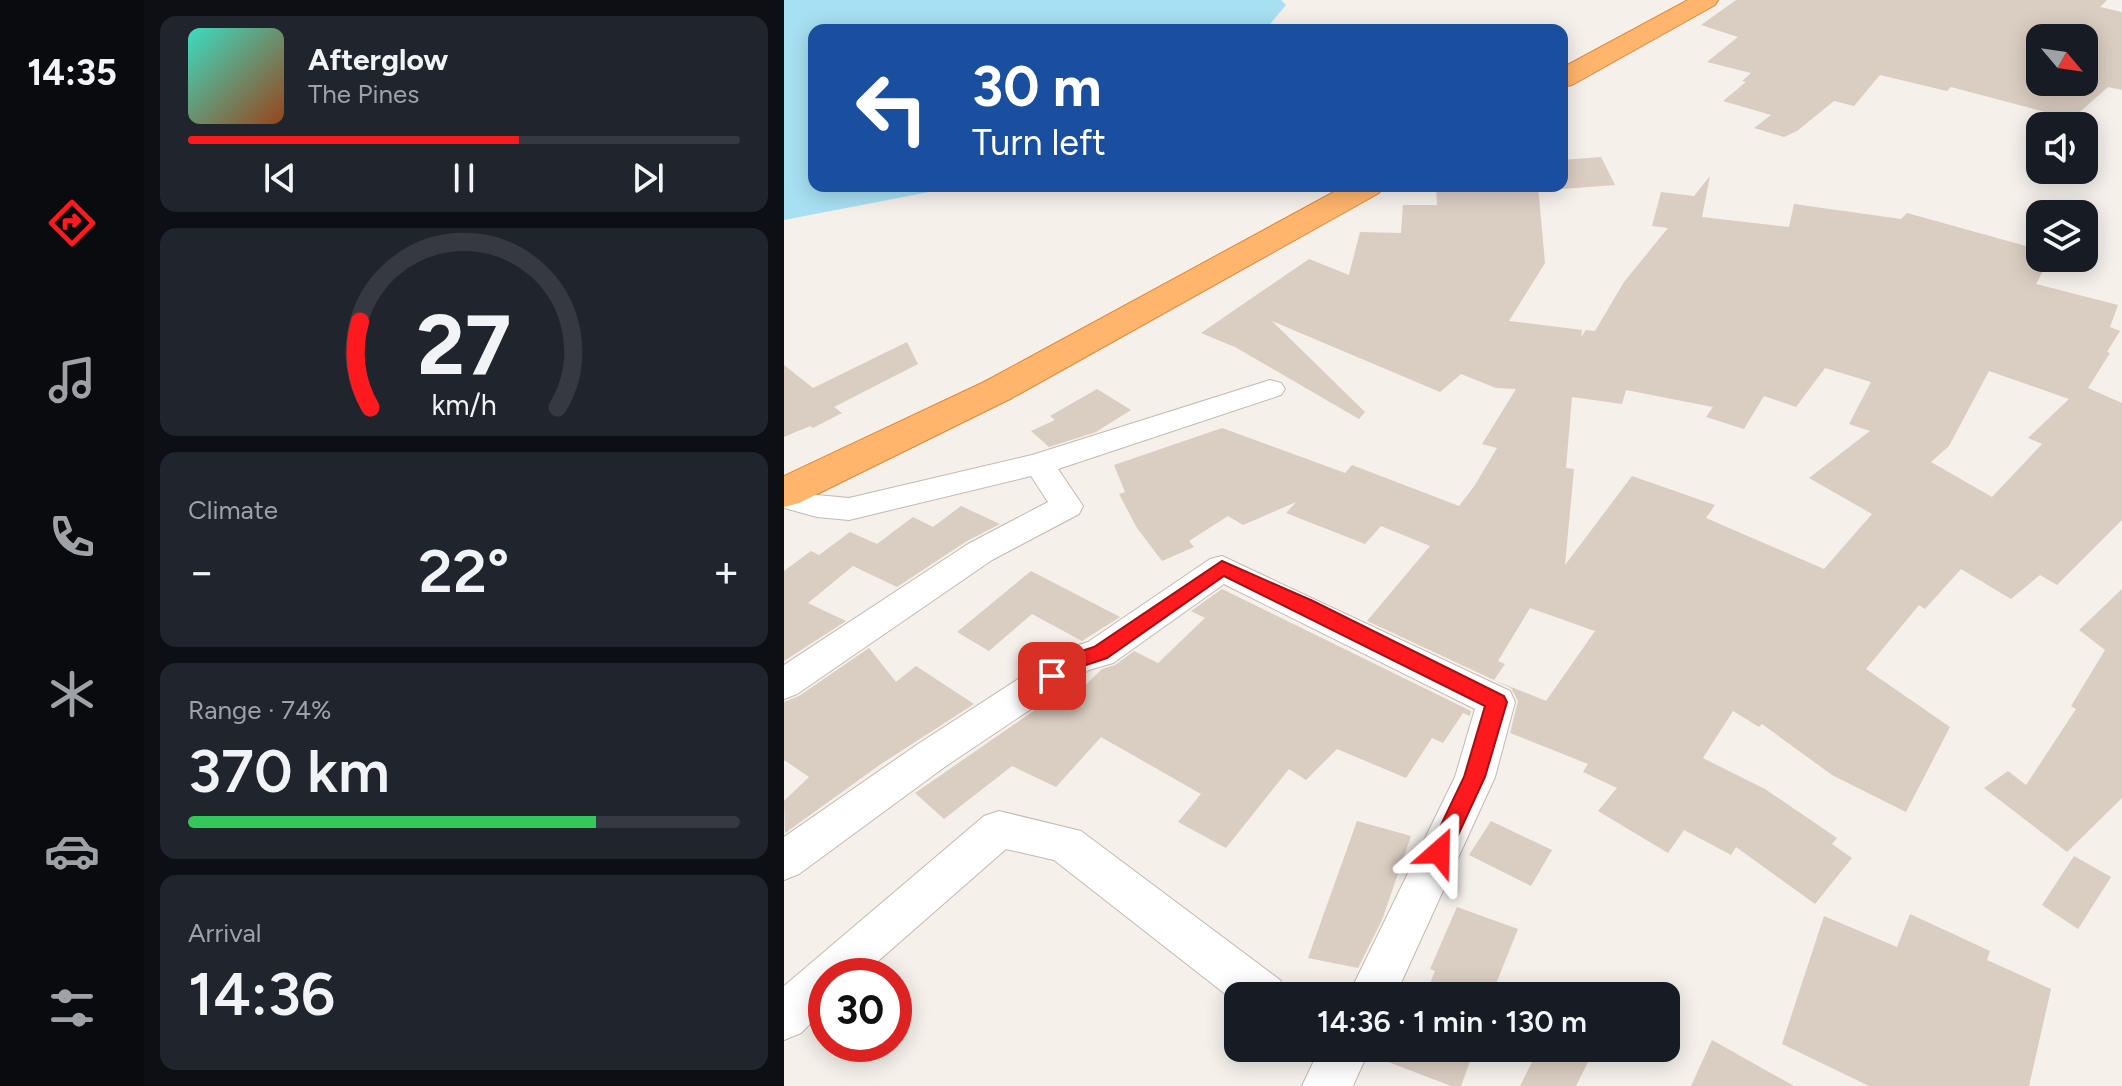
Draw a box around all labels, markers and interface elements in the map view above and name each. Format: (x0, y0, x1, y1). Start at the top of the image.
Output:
north arrow (2026, 24, 2098, 96)
map controls (2026, 24, 2098, 272)
text: Afterglow (308, 41, 448, 78)
text: 14:35 (27, 51, 117, 94)
text: 30 m (972, 53, 1102, 120)
icon: left (840, 56, 944, 160)
text: The Pines (308, 78, 419, 110)
button: sound (2026, 112, 2098, 184)
text: Turn left (972, 121, 1106, 164)
icon: previous (258, 156, 302, 200)
icon: pause (442, 156, 486, 200)
icon: next (626, 156, 670, 200)
icon: directions (44, 195, 100, 251)
button: layers (2026, 200, 2098, 272)
text: 27 (417, 294, 511, 394)
icon: music (44, 352, 100, 408)
text: km/h (431, 388, 497, 422)
text: Climate (188, 494, 278, 526)
icon: phone (44, 509, 100, 565)
text: 22° (419, 535, 509, 607)
text: − (188, 545, 215, 598)
text: + (713, 545, 740, 598)
pin (1018, 642, 1086, 710)
icon: arrive (1030, 654, 1074, 698)
icon: climate (44, 666, 100, 722)
text: Range · 74% (188, 694, 332, 726)
text: 370 km (188, 735, 390, 807)
position arrow (1397, 810, 1481, 894)
icon: car (44, 823, 100, 879)
text: Arrival (188, 917, 261, 949)
text: 14:36 (188, 958, 335, 1030)
speed limit sign: 30 (808, 958, 912, 1062)
icon: filters (44, 980, 100, 1036)
text: 14:36 · 1 min · 130 m (1317, 1003, 1587, 1040)

